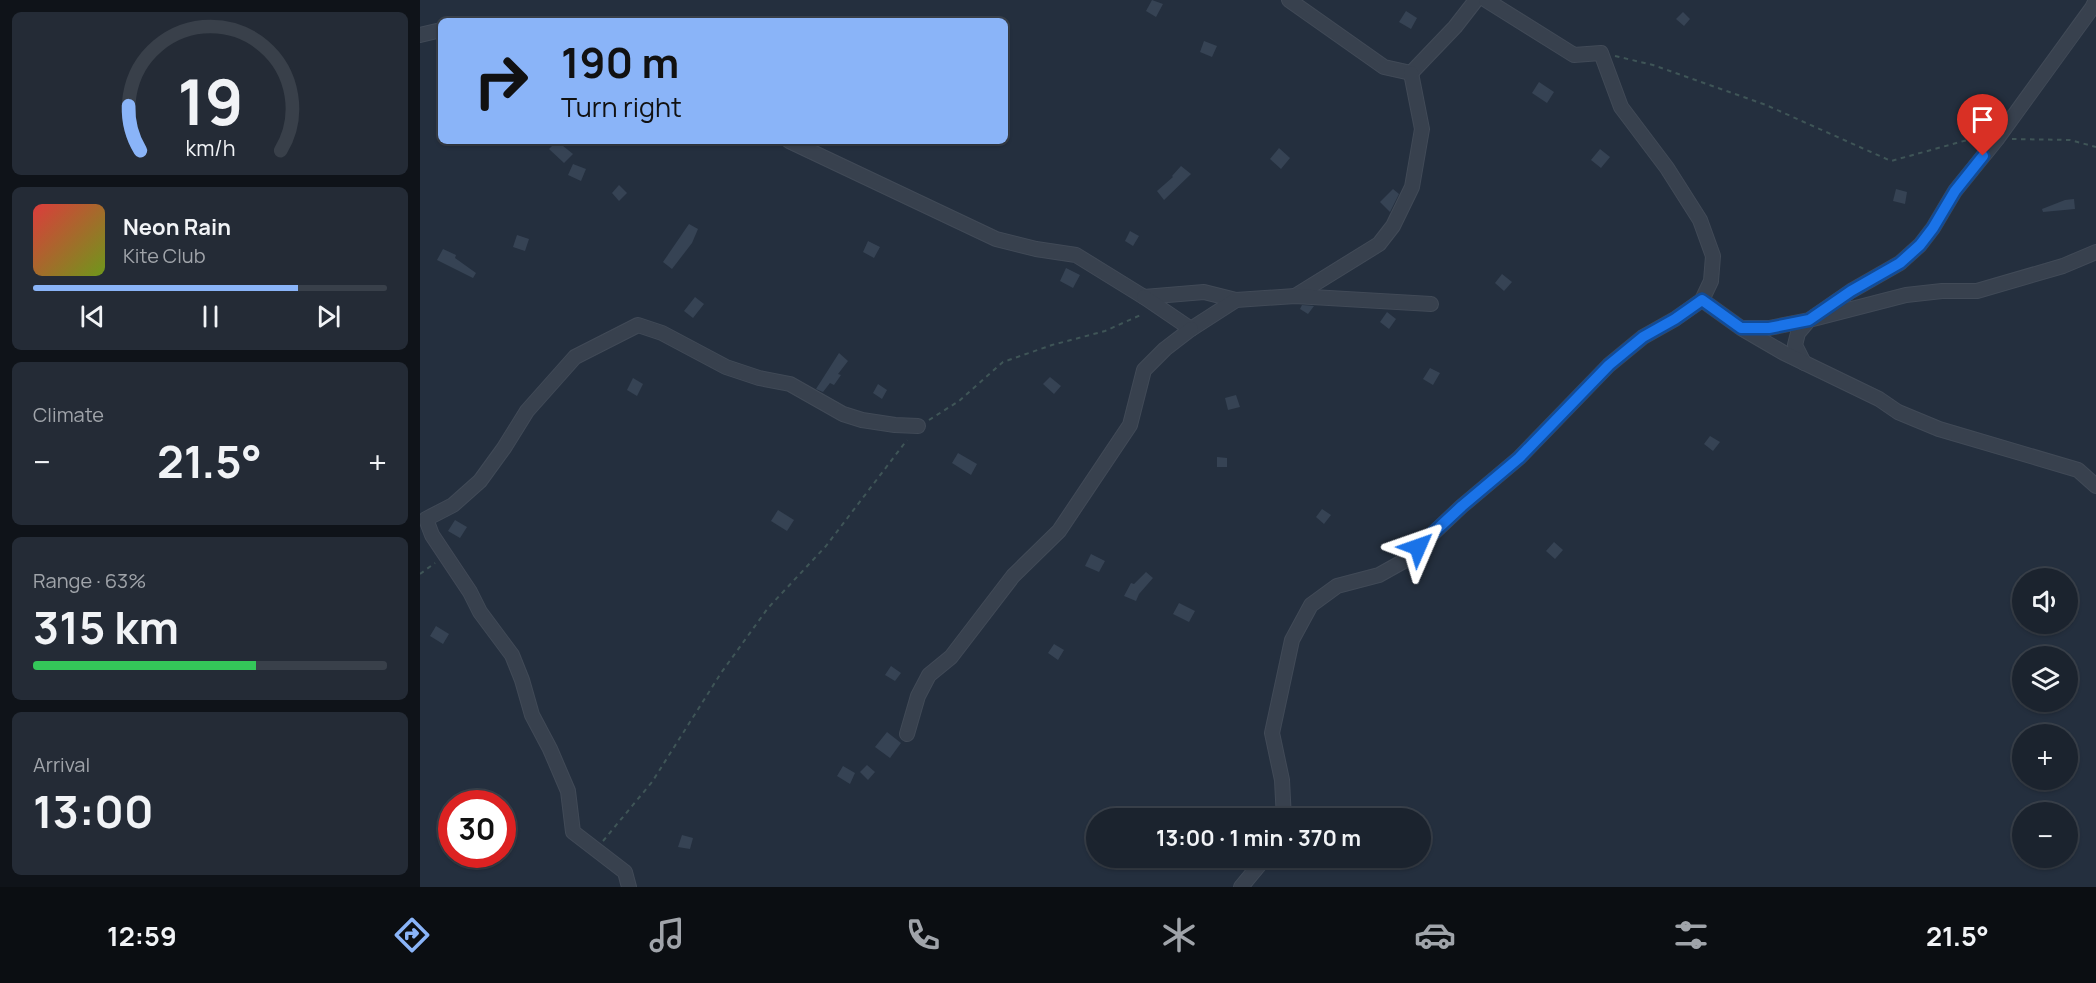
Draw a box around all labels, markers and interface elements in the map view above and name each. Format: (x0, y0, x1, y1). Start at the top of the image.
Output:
text: 190 m (561, 33, 679, 91)
icon: right (462, 42, 540, 120)
text: 19 (177, 58, 243, 144)
text: Turn right (561, 88, 682, 125)
pin (1957, 94, 2008, 156)
icon: arrive (1966, 103, 1999, 136)
text: km/h (185, 133, 235, 162)
text: Neon Rain (123, 212, 231, 242)
text: Kite Club (123, 242, 206, 269)
icon: previous (76, 300, 109, 333)
icon: pause (194, 300, 227, 333)
icon: next (312, 300, 345, 333)
text: Climate (33, 401, 104, 428)
text: 21.5° (157, 430, 262, 492)
text: − (33, 439, 51, 484)
text: + (368, 439, 387, 484)
position arrow (1386, 515, 1450, 579)
text: Range · 63% (33, 567, 146, 594)
map controls (2012, 568, 2078, 868)
button: sound (2012, 568, 2078, 634)
text: 315 km (33, 596, 179, 658)
button: layers (2012, 646, 2078, 712)
button: + (2012, 724, 2078, 790)
text: Arrival (33, 751, 90, 778)
text: 13:00 (33, 780, 154, 842)
speed limit sign: 30 (438, 790, 516, 868)
button: − (2012, 802, 2078, 868)
text: 13:00 · 1 min · 370 m (1156, 823, 1361, 853)
icon: directions (391, 914, 433, 956)
icon: music (646, 914, 688, 956)
icon: phone (902, 914, 944, 956)
icon: climate (1158, 914, 1200, 956)
icon: car (1414, 914, 1456, 956)
icon: filters (1670, 914, 1712, 956)
text: 12:59 (107, 917, 177, 954)
text: 21.5° (1926, 917, 1989, 954)

